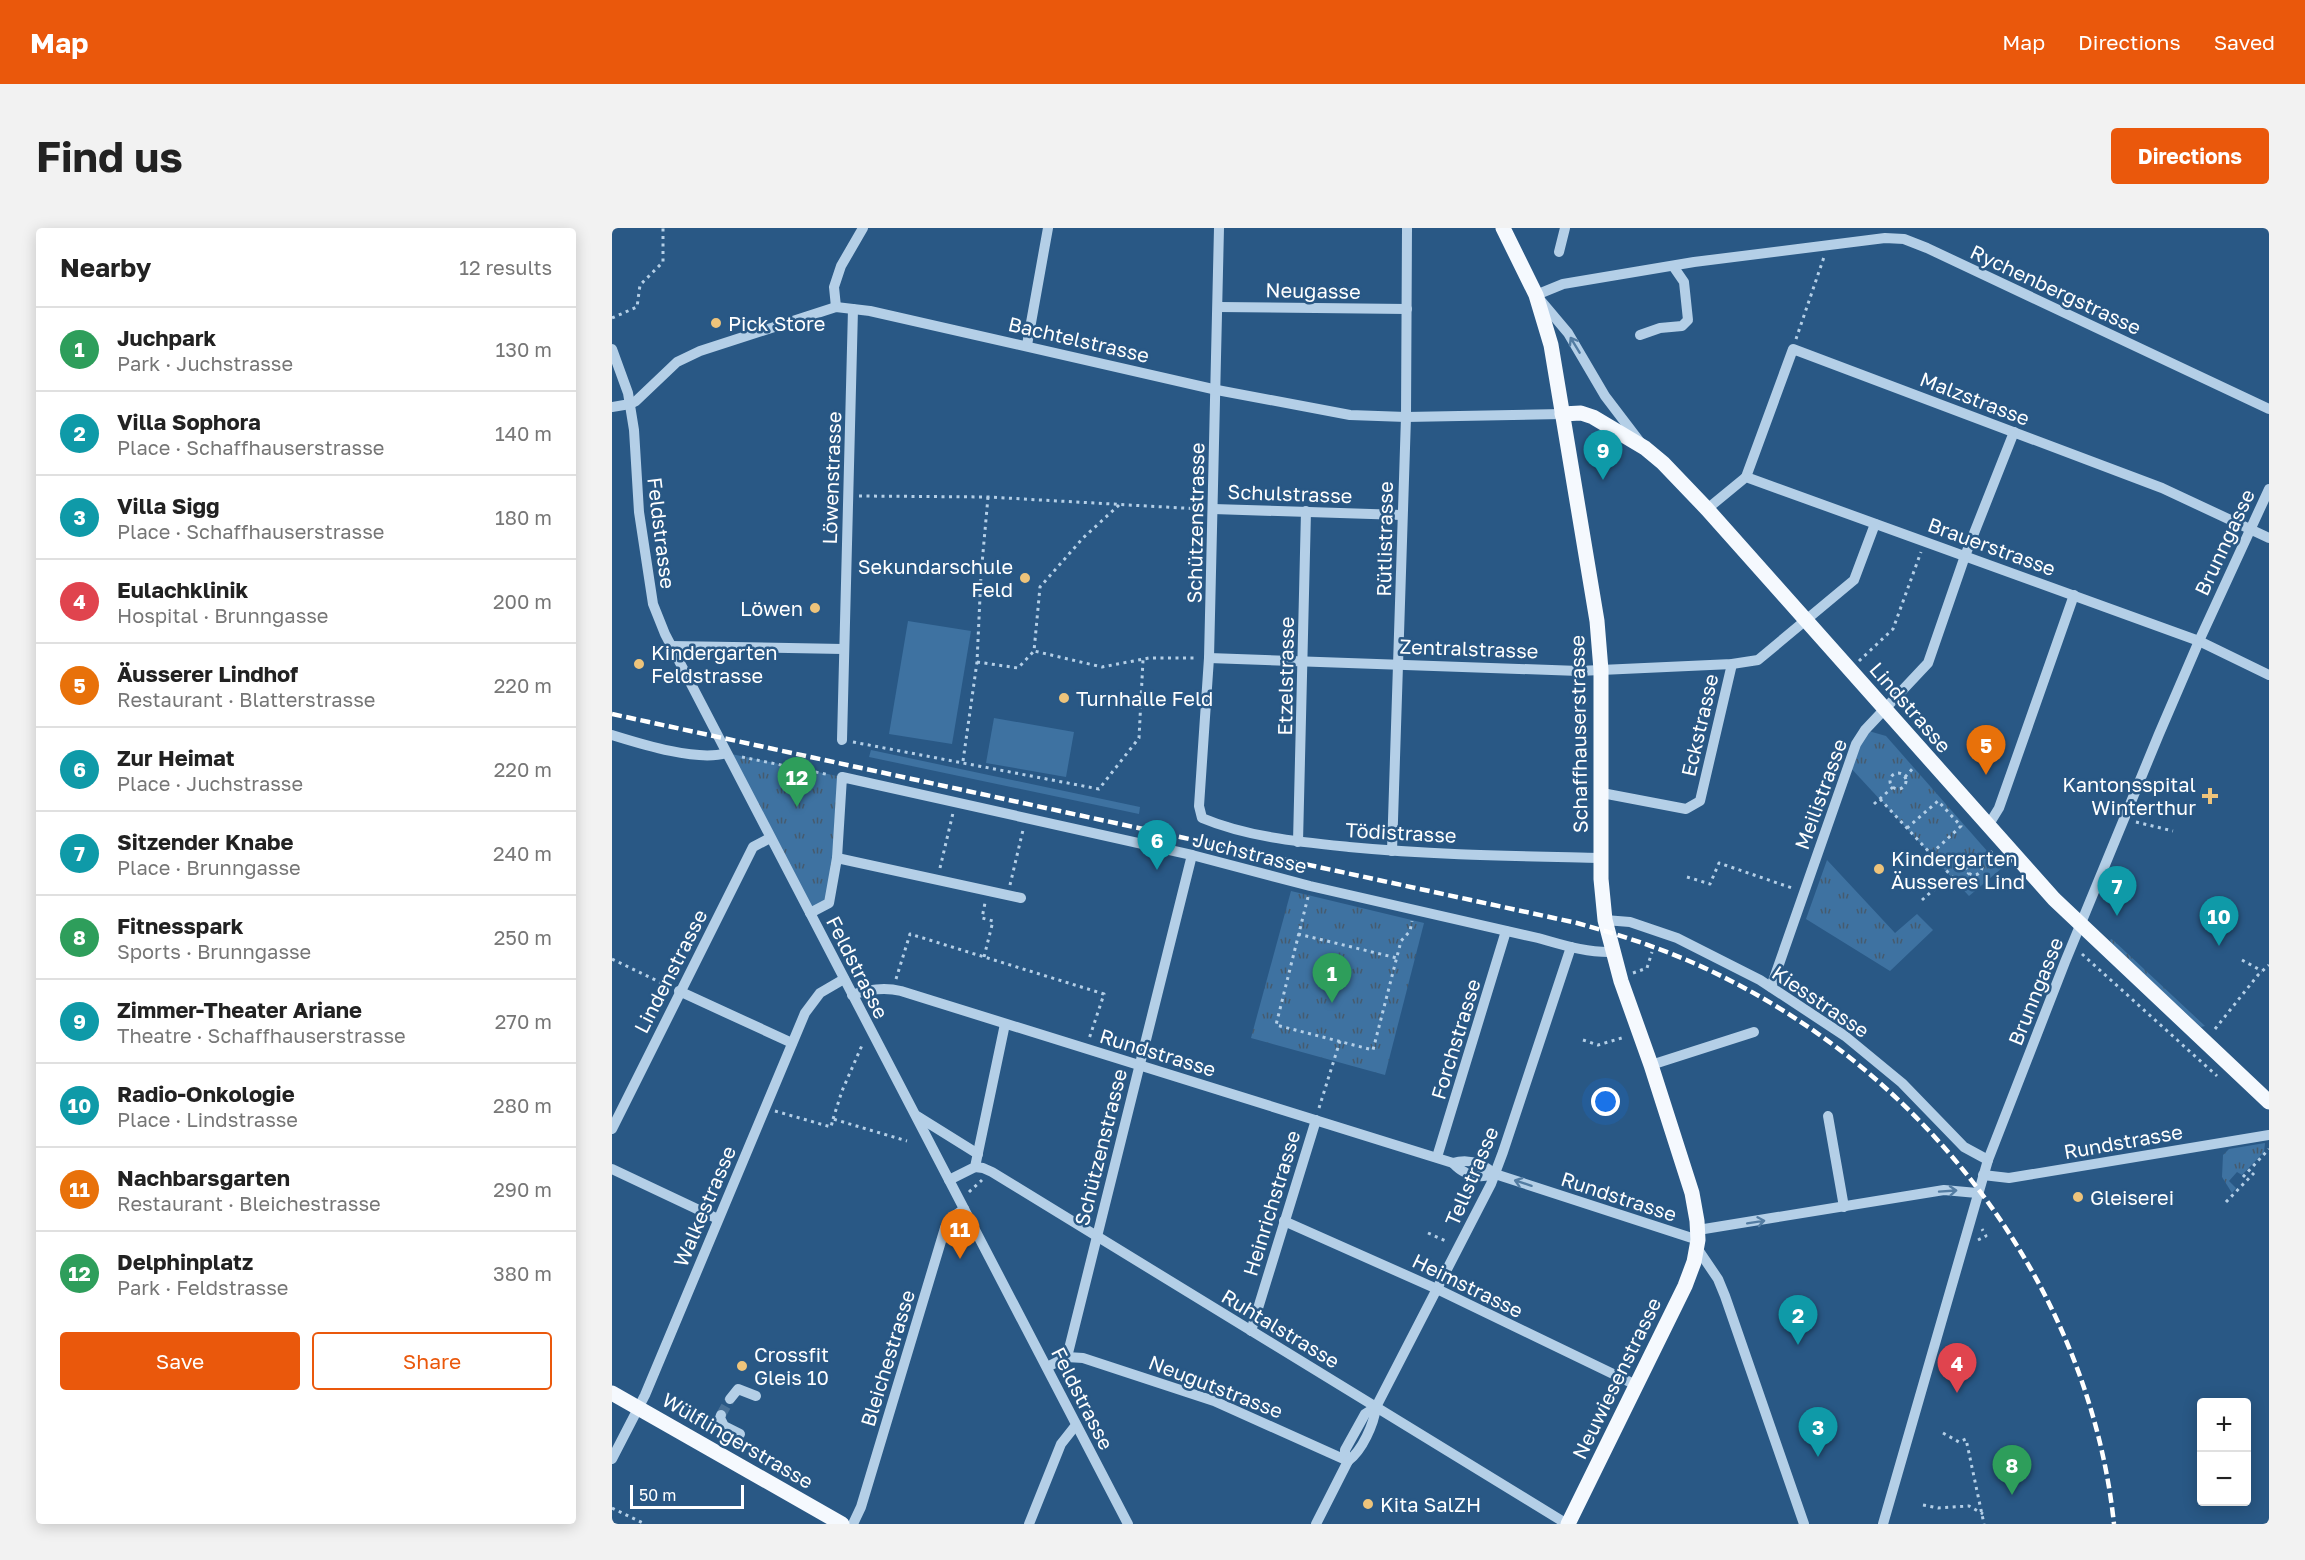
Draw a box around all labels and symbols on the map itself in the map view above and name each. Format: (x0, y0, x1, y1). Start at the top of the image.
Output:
street label: Rychenbergstrasse (1967, 239, 2145, 339)
street label: Neugasse (1265, 277, 1361, 303)
place label: Pick Store (728, 311, 825, 335)
street label: Bachtelstrasse (1006, 311, 1152, 367)
marker: Pick Store (709, 316, 723, 330)
one-way arrow (1569, 337, 1581, 354)
street label: Malzstrasse (1917, 366, 2033, 430)
street label: Löwenstrasse (817, 411, 845, 545)
pin: 9 (1584, 430, 1622, 480)
street label: Schützenstrasse (1182, 442, 1208, 604)
street label: Feldstrasse (643, 476, 681, 590)
street label: Schulstrasse (1227, 479, 1353, 507)
street label: Rütlistrasse (1371, 481, 1397, 597)
street label: Brunngasse (2189, 485, 2259, 599)
street label: Brauerstrasse (1925, 512, 2059, 580)
place label: Sekundarschule Feld (858, 554, 1013, 601)
marker: Sekundarschule Feld (1018, 571, 1032, 585)
place label: Löwen (740, 596, 803, 620)
marker: Löwen (808, 601, 822, 615)
street label: Etzelstrasse (1272, 616, 1298, 736)
street label: Zentralstrasse (1399, 634, 1539, 662)
street label: Schaffhauserstrasse (1564, 635, 1592, 833)
place label: Kindergarten Feldstrasse (651, 640, 778, 687)
marker: Kindergarten Feldstrasse (632, 657, 646, 671)
street label: Lindstrasse (1865, 657, 1957, 757)
street label: Eckstrasse (1676, 671, 1722, 779)
place label: Turnhalle Feld (1076, 686, 1213, 710)
marker: Turnhalle Feld (1057, 691, 1071, 705)
pin: 5 (1966, 726, 2006, 775)
street label: Meilistrasse (1789, 735, 1851, 853)
pin: 12 (778, 758, 816, 807)
place label: Kantonsspital Winterthur (2062, 772, 2196, 819)
marker: Kantonsspital Winterthur (2201, 787, 2219, 805)
street label: Tödistrasse (1345, 817, 1457, 847)
pin: 6 (1138, 820, 1176, 870)
street label: Juchstrasse (1190, 826, 1310, 878)
place label: Kindergarten Äusseres Lind (1891, 846, 2025, 893)
marker: Kindergarten Äusseres Lind (1872, 862, 1886, 876)
pin: 7 (2098, 866, 2136, 916)
pin: 10 (2200, 896, 2238, 946)
street label: Lindenstrasse (629, 905, 711, 1037)
street label: Feldstrasse (822, 912, 894, 1022)
street label: Brunngasse (2002, 934, 2068, 1048)
pin: 1 (1312, 954, 1352, 1003)
street label: Kiesstrasse (1768, 960, 1874, 1042)
street label: Forchstrasse (1425, 976, 1485, 1102)
street label: Rundstrasse (1097, 1023, 1219, 1081)
street label: Schützenstrasse (1069, 1066, 1131, 1228)
your location (1591, 1087, 1620, 1116)
street label: Rundstrasse (2062, 1119, 2184, 1163)
street label: Tellstrasse (1439, 1123, 1503, 1229)
street label: Heinrichstrasse (1237, 1127, 1305, 1279)
street label: Walkestrasse (668, 1142, 740, 1270)
street label: Rundstrasse (1558, 1166, 1680, 1226)
one-way arrow (1514, 1177, 1533, 1188)
one-way arrow (1938, 1185, 1958, 1196)
place label: Gleiserei (2090, 1185, 2174, 1209)
marker: Gleiserei (2071, 1190, 2085, 1204)
pin: 11 (940, 1210, 980, 1259)
one-way arrow (1746, 1216, 1765, 1227)
street label: Heimstrasse (1409, 1248, 1527, 1322)
street label: Ruhtalstrasse (1218, 1283, 1344, 1373)
street label: Bleichestrasse (855, 1287, 919, 1429)
street label: Neuwiesenstrasse (1566, 1293, 1666, 1463)
pin: 2 (1778, 1296, 1818, 1345)
place label: Crossfit Gleis 10 (754, 1342, 829, 1389)
street label: Feldstrasse (1047, 1343, 1119, 1453)
pin: 4 (1938, 1344, 1976, 1393)
street label: Neugutstrasse (1146, 1349, 1286, 1423)
marker: Crossfit Gleis 10 (735, 1359, 749, 1373)
street label: Wülflingerstrasse (658, 1387, 818, 1493)
pin: 3 (1798, 1408, 1838, 1457)
pin: 8 (1992, 1446, 2032, 1495)
scale bar (630, 1482, 744, 1510)
place label: Kita SalZH (1380, 1492, 1481, 1516)
marker: Kita SalZH (1361, 1497, 1375, 1511)

